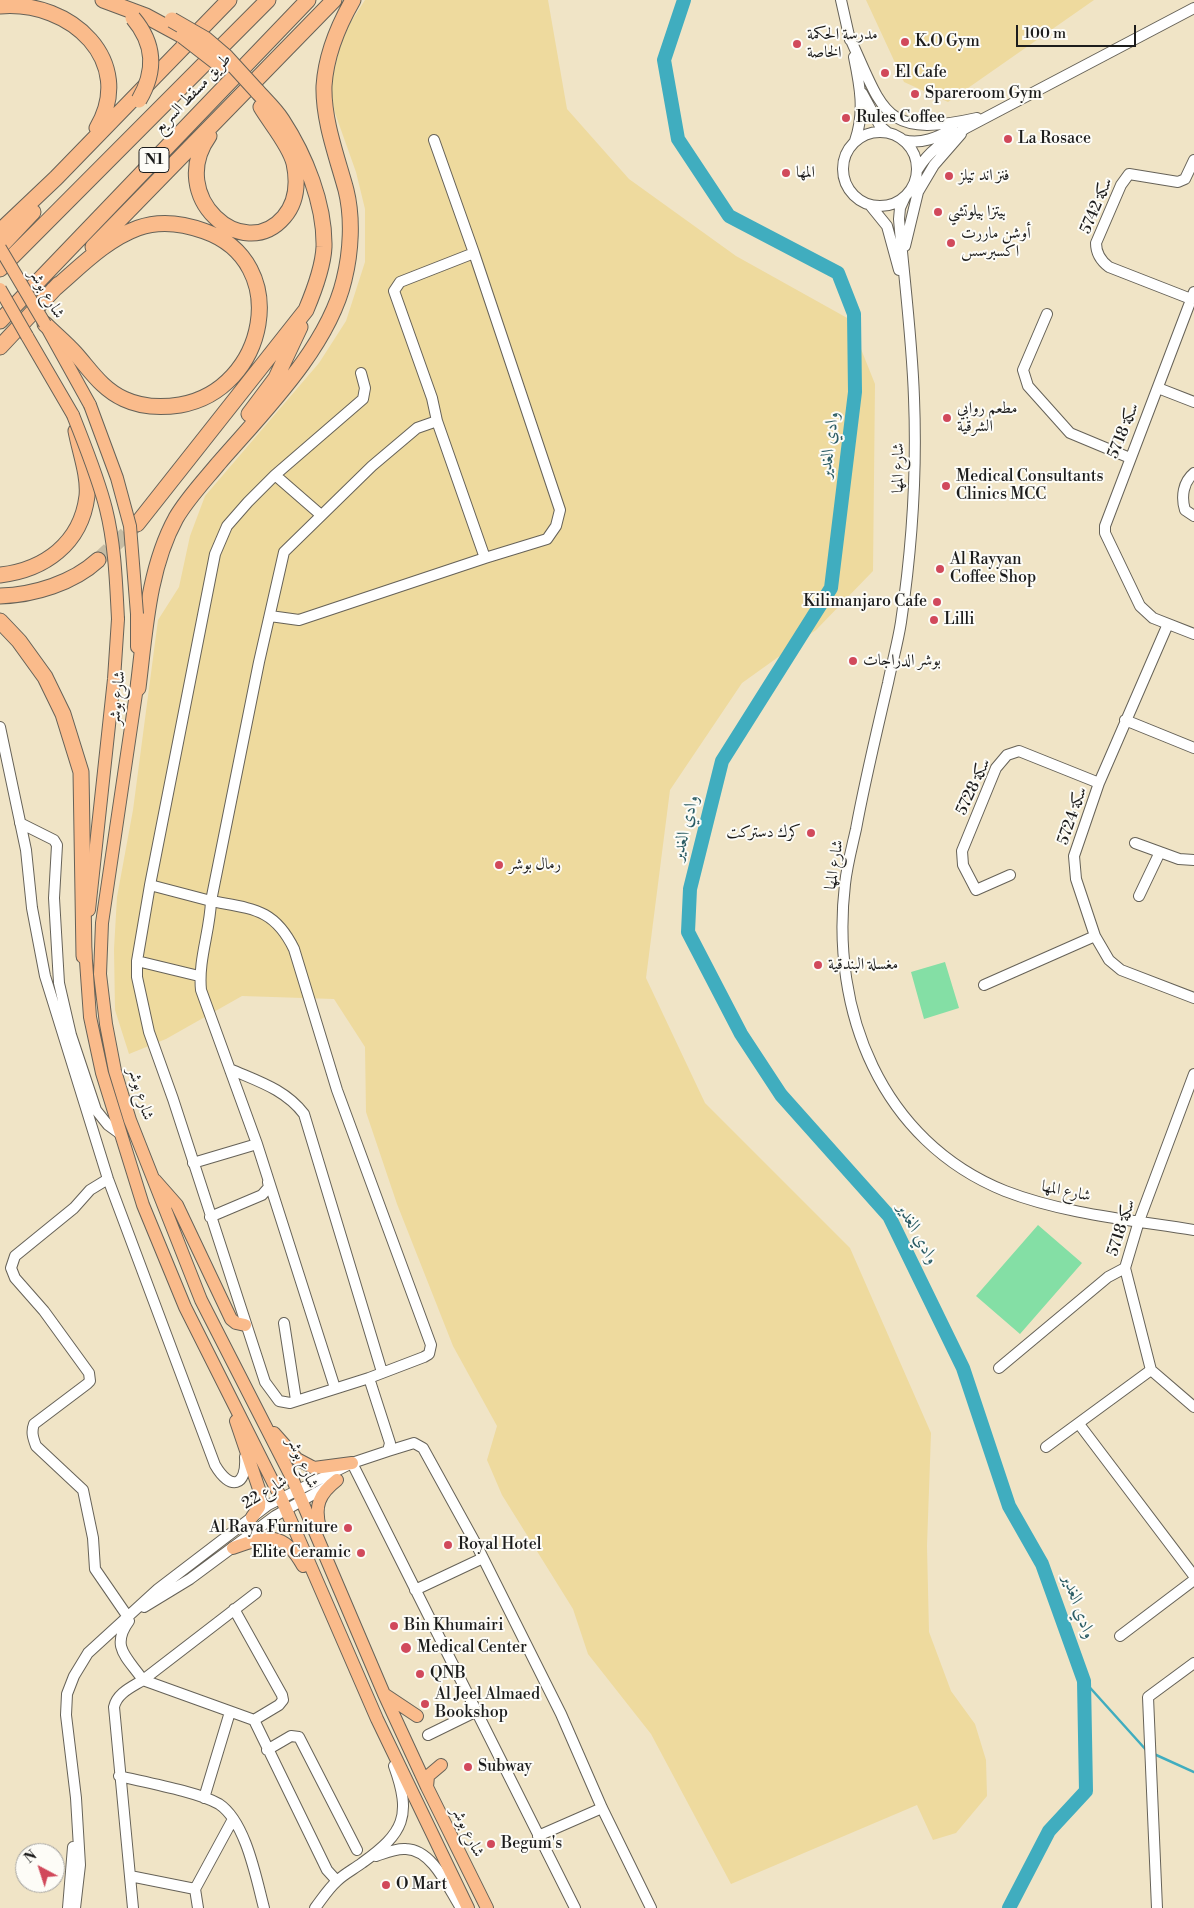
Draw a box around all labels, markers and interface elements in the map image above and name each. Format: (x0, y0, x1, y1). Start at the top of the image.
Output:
scale bar (1019, 15, 1139, 47)
text: 100 m (1024, 24, 1066, 43)
place label: مدرسة الحكمة الخاصة (807, 25, 878, 63)
place label: K.O Gym (915, 32, 980, 52)
marker: K.O Gym (899, 36, 911, 48)
marker: مدرسة الحكمة الخاصة (791, 38, 803, 50)
street label: طريق مسقط السريع (150, 50, 236, 138)
place label: El Cafe (895, 63, 947, 83)
marker: El Cafe (879, 67, 891, 79)
place label: Spareroom Gym (925, 84, 1042, 104)
marker: Spareroom Gym (909, 88, 921, 100)
place label: Rules Coffee (856, 108, 945, 128)
marker: Rules Coffee (840, 112, 852, 124)
place label: La Rosace (1018, 129, 1091, 149)
marker: La Rosace (1002, 133, 1014, 145)
road number: N1 (139, 148, 169, 172)
place label: المها (796, 163, 815, 183)
place label: فنز اند تيلز (959, 166, 1009, 186)
marker: المها (780, 167, 792, 179)
marker: فنز اند تيلز (943, 170, 955, 182)
street label: سكة 5742 (1077, 175, 1117, 237)
place label: بيتزا بيلوتشي (948, 202, 1006, 222)
marker: بيتزا بيلوتشي (932, 206, 944, 218)
place label: أوشن ماررت اكسبرسس (961, 224, 1031, 262)
marker: أوشن ماررت اكسبرسس (945, 237, 957, 249)
street label: شارع بوشر (24, 266, 68, 322)
place label: مطعم روابي الشرقية (957, 399, 1018, 437)
street label: سكة 5718 (1104, 400, 1144, 462)
water label: وادي الغدير (815, 410, 845, 480)
marker: مطعم روابي الشرقية (941, 412, 953, 424)
street label: شارع المها (889, 443, 909, 493)
place label: Medical Consultants Clinics MCC (956, 467, 1103, 505)
marker: Medical Consultants Clinics MCC (940, 480, 952, 492)
place label: Al Rayyan Coffee Shop (950, 550, 1036, 588)
marker: Al Rayyan Coffee Shop (934, 563, 946, 575)
place label: Kilimanjaro Cafe (803, 592, 927, 612)
marker: Kilimanjaro Cafe (931, 596, 943, 608)
place label: Lilli (944, 610, 975, 630)
marker: Lilli (928, 614, 940, 626)
place label: بوشر الدراجات (863, 651, 941, 671)
marker: بوشر الدراجات (847, 655, 859, 667)
street label: شارع بوشر (106, 670, 130, 726)
street label: سكة 5728 (953, 756, 995, 818)
street label: سكة 5724 (1054, 784, 1092, 848)
water label: وادي الغدير (667, 793, 705, 863)
place label: كرك دستركت (726, 823, 801, 843)
marker: كرك دستركت (805, 827, 817, 839)
street label: شارع المها (822, 839, 848, 891)
place label: رمال بوشر (509, 855, 561, 875)
marker: رمال بوشر (493, 859, 505, 871)
place label: مغسلة البندقية (828, 955, 898, 975)
marker: مغسلة البندقية (812, 959, 824, 971)
street label: شارع بوشر (123, 1065, 157, 1123)
street label: شارع المها (1039, 1177, 1093, 1207)
street label: سكة 5718 (1104, 1197, 1140, 1259)
water label: وادي الغدير (891, 1199, 943, 1269)
street label: شارع بوشر (282, 1434, 322, 1492)
street label: شارع 22 (239, 1472, 291, 1514)
place label: Al Raya Furniture (210, 1518, 338, 1538)
marker: Al Raya Furniture (342, 1522, 354, 1534)
place label: Royal Hotel (458, 1535, 541, 1555)
marker: Royal Hotel (442, 1539, 454, 1551)
place label: Elite Ceramic (252, 1543, 351, 1563)
marker: Elite Ceramic (355, 1547, 367, 1559)
water label: وادي الغدير (1056, 1572, 1100, 1642)
place label: Bin Khumairi (404, 1616, 504, 1636)
marker: Bin Khumairi (388, 1620, 400, 1632)
place label: Medical Center (417, 1638, 527, 1658)
marker: Medical Center (399, 1641, 413, 1655)
place label: QNB (430, 1664, 466, 1684)
marker: QNB (414, 1668, 426, 1680)
place label: Al Jeel Almaed Bookshop (435, 1685, 540, 1723)
marker: Al Jeel Almaed Bookshop (419, 1698, 431, 1710)
place label: Subway (478, 1757, 532, 1777)
marker: Subway (462, 1761, 474, 1773)
street label: شارع بوشر (447, 1804, 487, 1860)
place label: Begum's (501, 1834, 562, 1854)
marker: Begum's (485, 1838, 497, 1850)
north arrow (15, 1843, 65, 1893)
text: N (21, 1847, 41, 1868)
place label: O Mart (396, 1875, 447, 1895)
marker: O Mart (380, 1879, 392, 1891)

